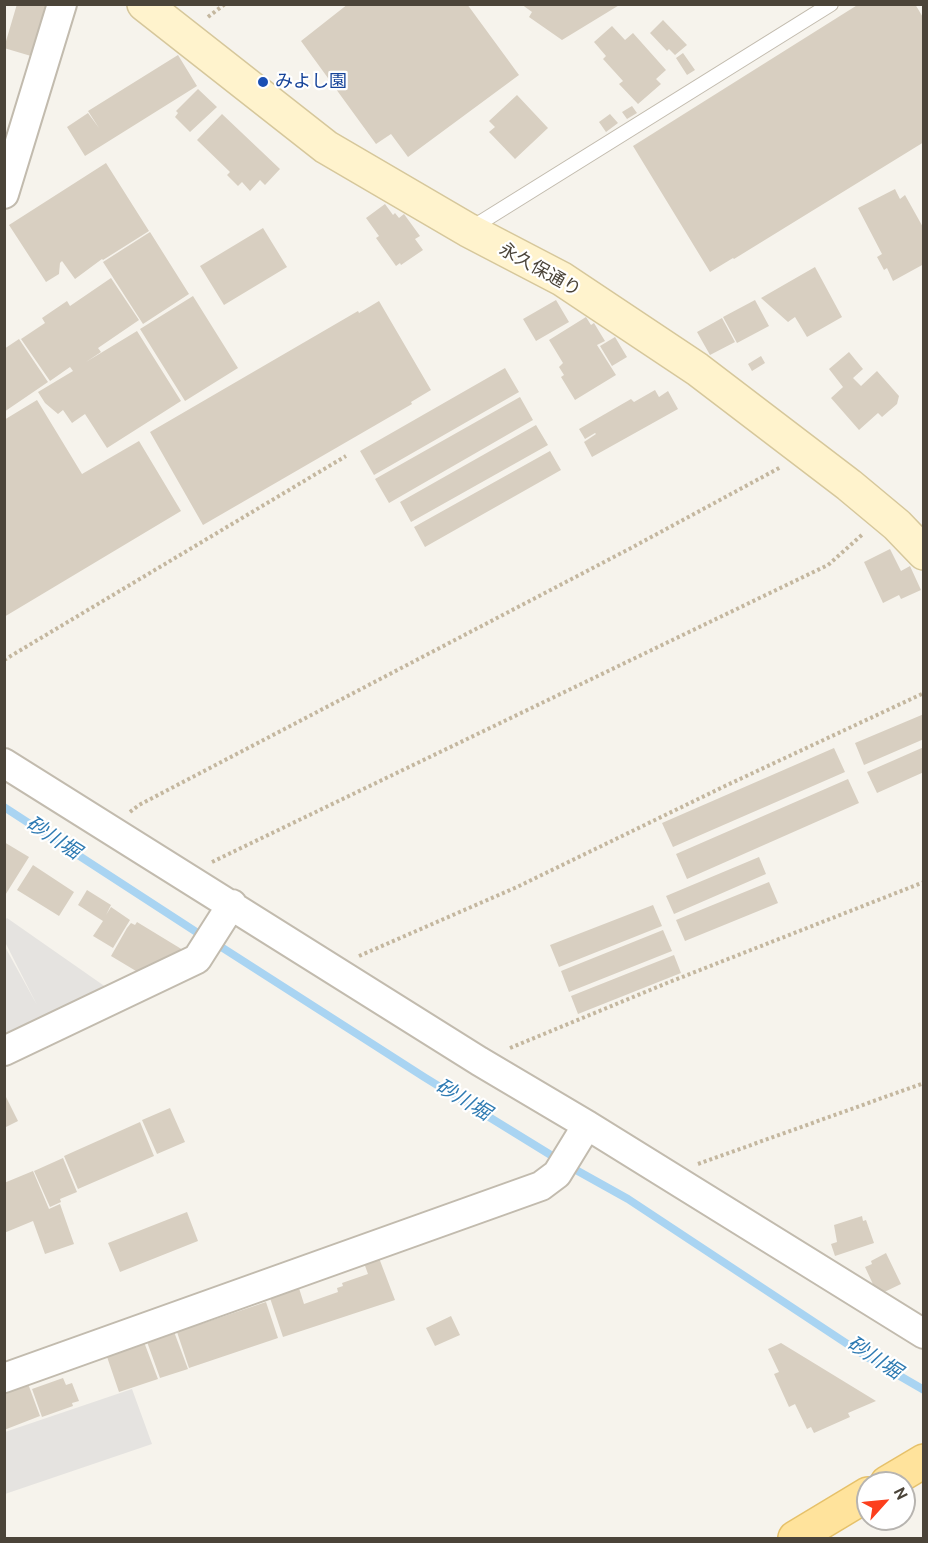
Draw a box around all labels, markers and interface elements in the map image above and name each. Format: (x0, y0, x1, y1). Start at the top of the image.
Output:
place label: みよし園 (275, 71, 347, 93)
marker: みよし園 (256, 75, 270, 89)
street label: 永久保通り (495, 239, 585, 301)
water label: 砂川堀 (21, 812, 85, 864)
water label: 砂川堀 (431, 1074, 495, 1126)
water label: 砂川堀 (842, 1332, 906, 1384)
north arrow (856, 1471, 916, 1531)
text: N (890, 1484, 912, 1503)

